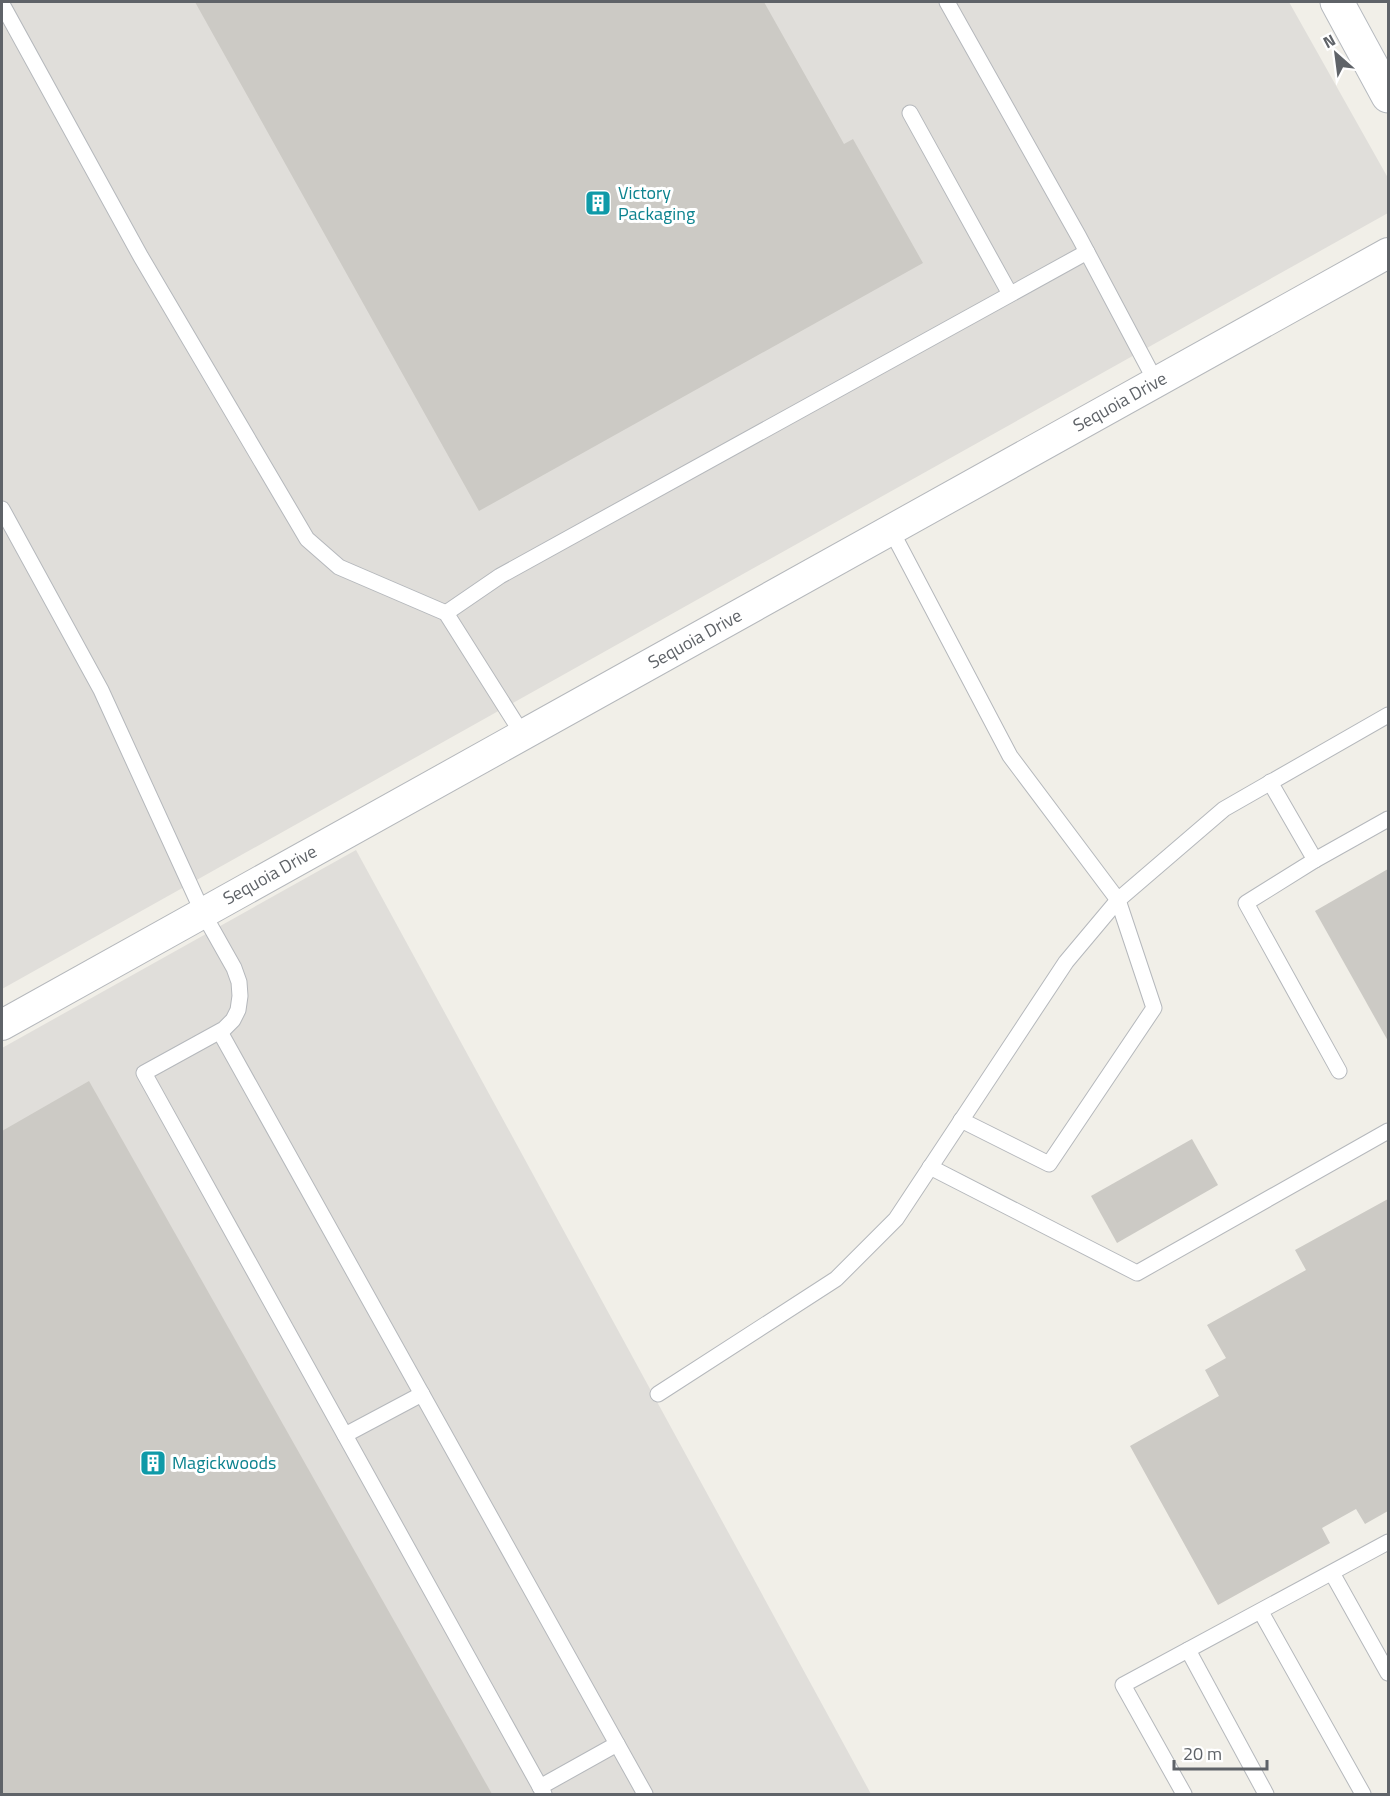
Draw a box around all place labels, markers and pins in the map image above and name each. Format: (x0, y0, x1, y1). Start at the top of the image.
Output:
place label: Victory Packaging (618, 179, 695, 227)
building icon: Victory Packaging (583, 188, 613, 218)
building icon: Magickwoods (138, 1448, 168, 1478)
place label: Magickwoods (172, 1449, 276, 1476)

